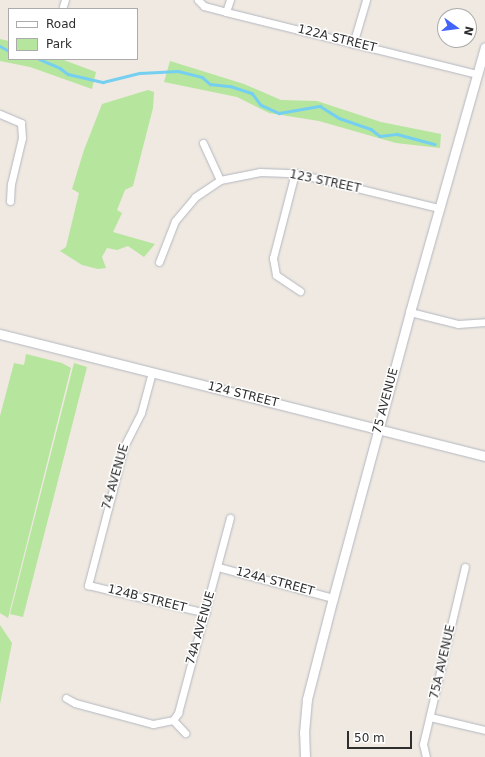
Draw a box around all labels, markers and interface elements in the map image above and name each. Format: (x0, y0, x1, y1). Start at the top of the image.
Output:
legend (8, 8, 138, 60)
north arrow (437, 8, 477, 48)
text: Road (46, 17, 76, 31)
street label: 122A STREET (296, 22, 378, 56)
text: N (461, 25, 476, 37)
text: Park (46, 37, 72, 51)
street label: 123 STREET (288, 167, 362, 197)
street label: 75 AVENUE (370, 366, 402, 436)
street label: 124 STREET (206, 379, 280, 411)
street label: 74 AVENUE (100, 442, 132, 512)
street label: 124A STREET (234, 565, 316, 599)
street label: 124B STREET (106, 582, 188, 616)
street label: 74A AVENUE (184, 590, 218, 666)
street label: 75A AVENUE (427, 623, 459, 701)
scale bar (349, 723, 414, 749)
text: 50 m (354, 731, 385, 745)

